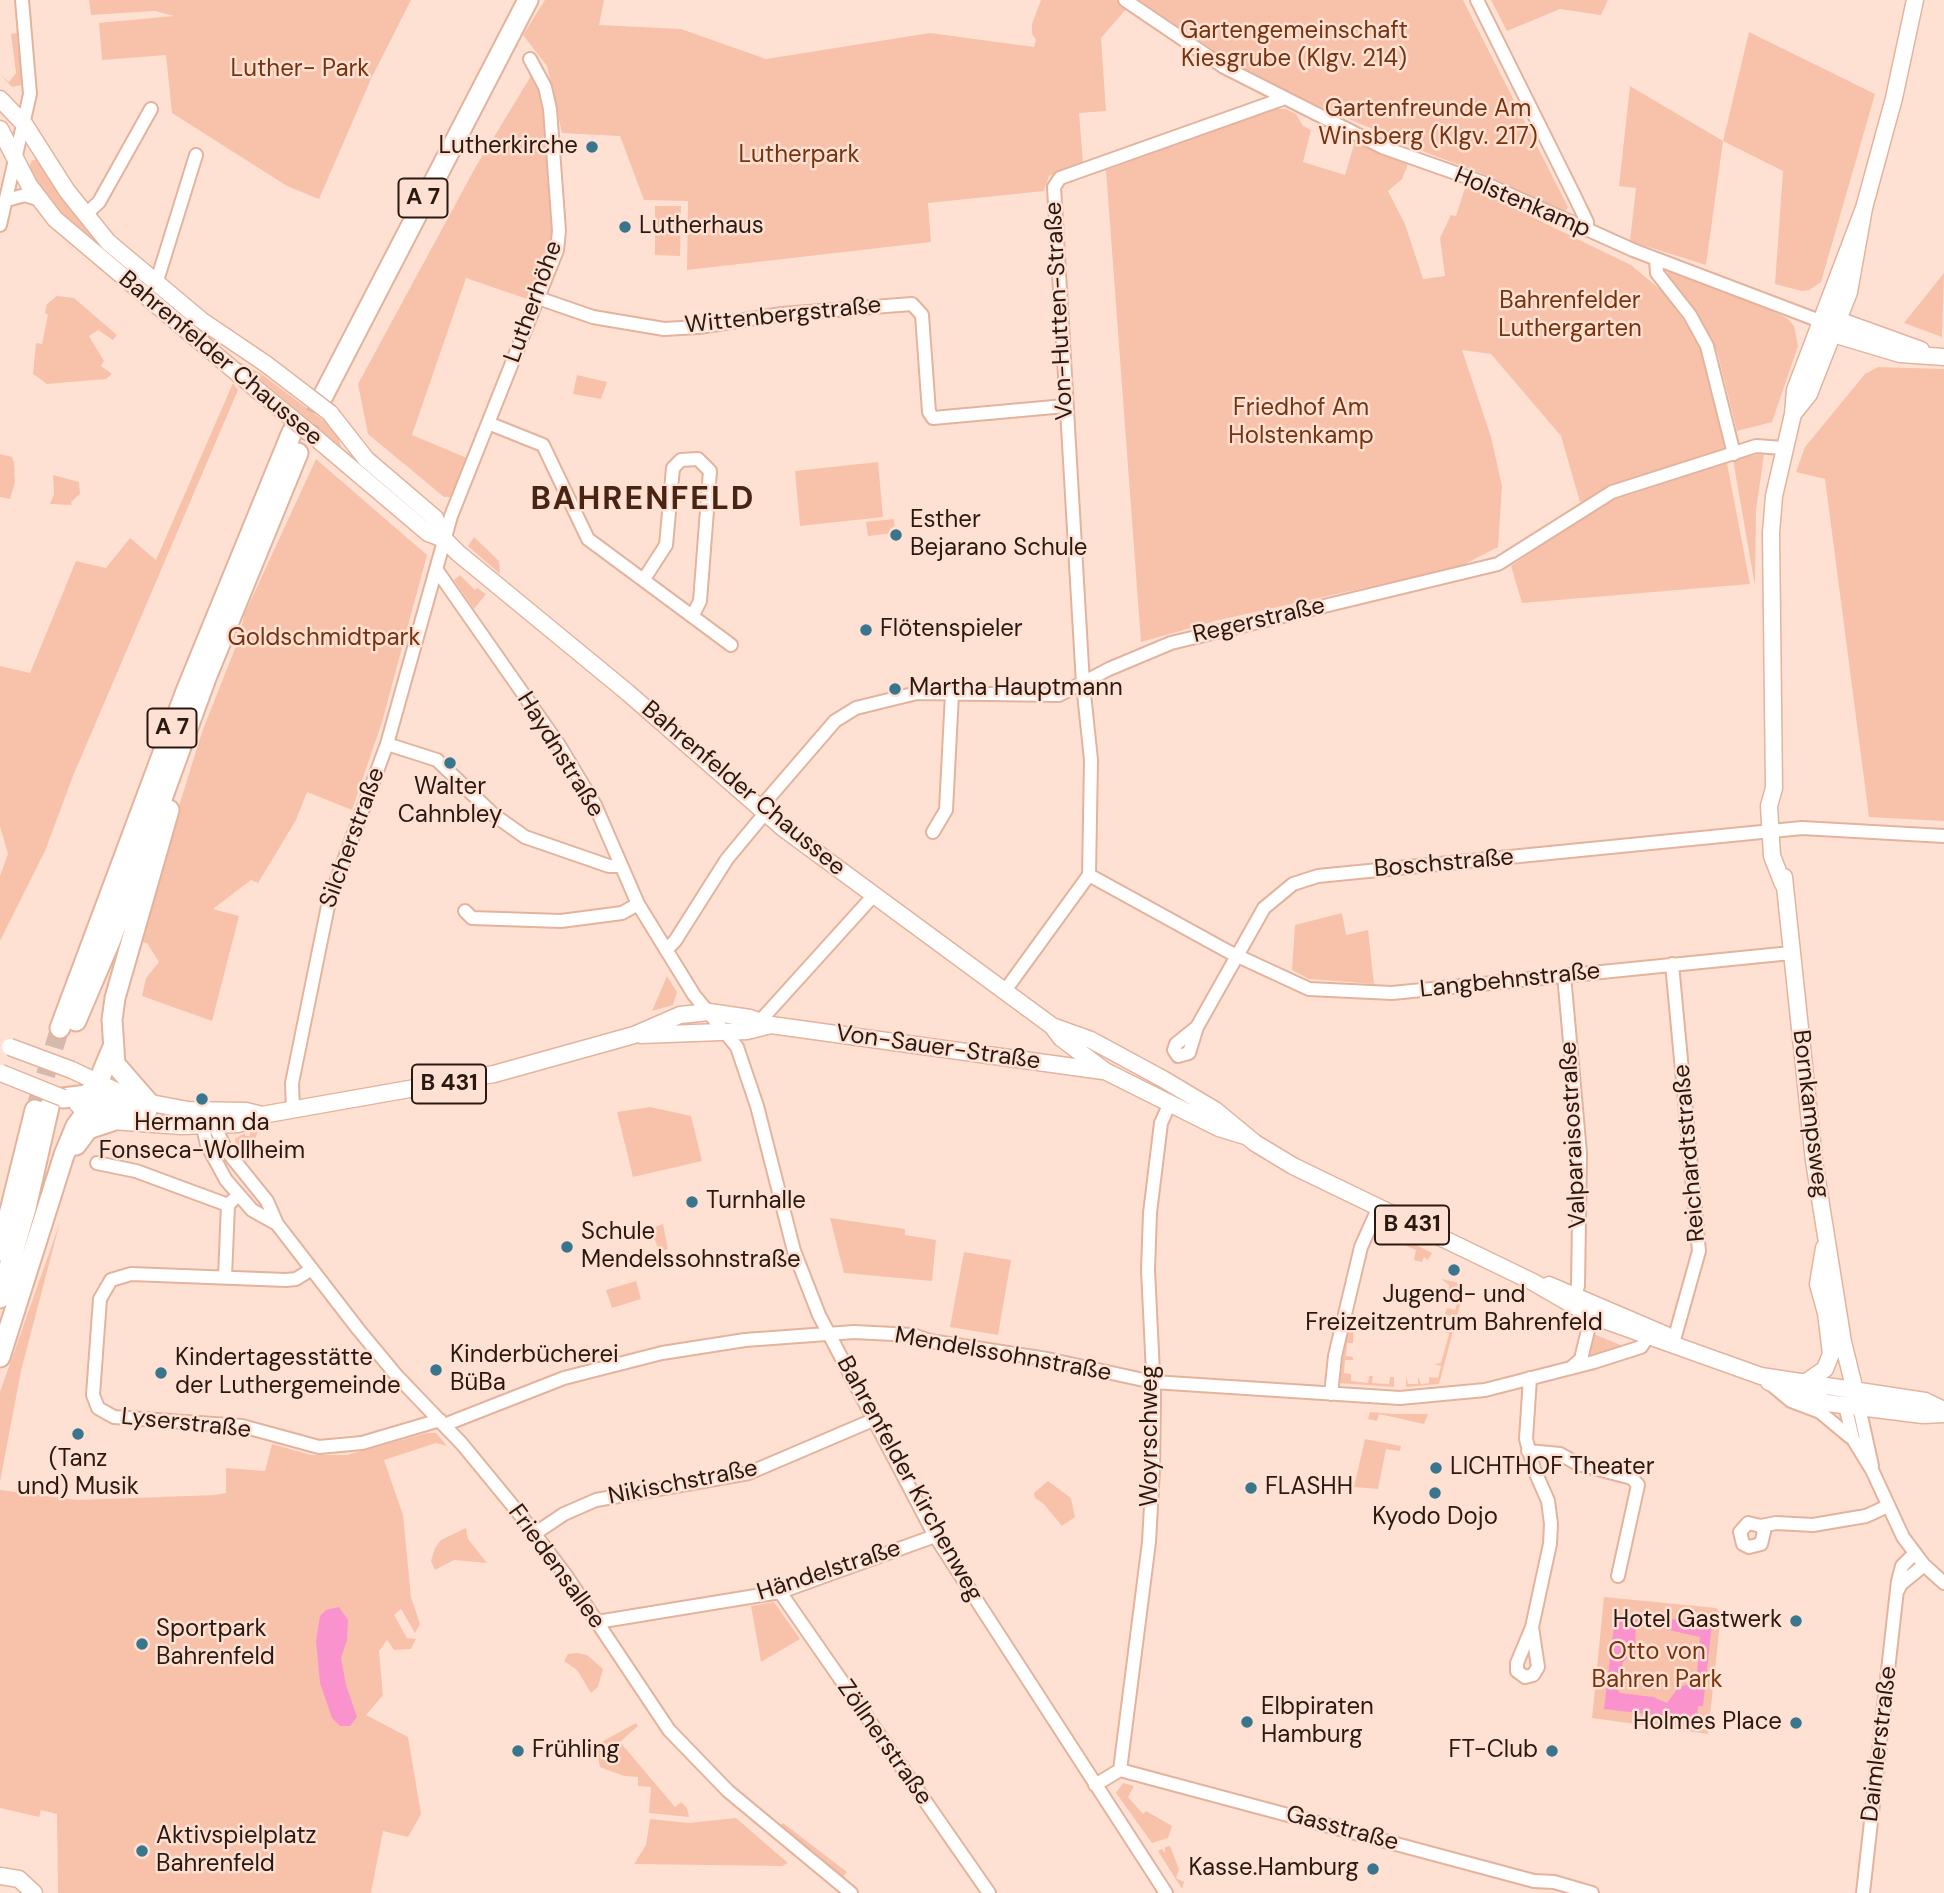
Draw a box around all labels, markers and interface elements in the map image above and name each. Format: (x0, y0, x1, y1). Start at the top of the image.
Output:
park label: Gartengemeinschaft Kiesgrube (Klgv. 214) (1180, 18, 1408, 74)
park label: Luther- Park (231, 56, 369, 84)
park label: Gartenfreunde Am Winsberg (Klgv. 217) (1318, 96, 1538, 152)
place label: Lutherkirche (438, 133, 578, 161)
marker: Lutherkirche (584, 139, 600, 155)
park label: Lutherpark (738, 142, 860, 170)
street label: Holstenkamp (1449, 161, 1595, 245)
road number: A 7 (398, 178, 448, 218)
street label: Von-Hutten-Straße (1040, 201, 1080, 421)
place label: Lutherhaus (639, 213, 764, 241)
marker: Lutherhaus (617, 219, 633, 235)
street label: Lutherhöhe (499, 237, 569, 367)
street label: Bahrenfelder Chaussee (112, 265, 328, 453)
park label: Bahrenfelder Luthergarten (1498, 288, 1642, 344)
street label: Wittenbergstraße (683, 291, 883, 341)
park label: Friedhof Am Holstenkamp (1228, 395, 1374, 451)
district label: BAHRENFELD (532, 482, 754, 520)
place label: Esther Bejarano Schule (910, 507, 1088, 563)
marker: Esther Bejarano Schule (888, 527, 904, 543)
street label: Regerstraße (1190, 592, 1328, 650)
place label: Flötenspieler (880, 616, 1023, 644)
marker: Flötenspieler (858, 622, 874, 638)
park label: Goldschmidtpark (227, 625, 421, 653)
place label: Martha Hauptmann (909, 675, 1123, 703)
marker: Martha Hauptmann (887, 681, 903, 697)
street label: Haydnstraße (510, 687, 610, 823)
street label: Bahrenfelder Chaussee (635, 695, 851, 883)
road number: A 7 (148, 708, 196, 748)
marker: Walter Cahnbley (442, 755, 458, 771)
street label: Silcherstraße (314, 764, 392, 912)
place label: Walter Cahnbley (398, 774, 502, 830)
street label: Boschstraße (1373, 844, 1515, 884)
street label: Langbehnstraße (1418, 957, 1602, 1005)
street label: Von-Sauer-Straße (834, 1019, 1042, 1077)
street label: Bornkampsweg (1785, 1028, 1835, 1200)
street label: Valparaisostraße (1555, 1041, 1593, 1229)
street label: Reichardtstraße (1668, 1063, 1712, 1243)
road number: B 431 (412, 1064, 486, 1104)
marker: Hermann da Fonseca-Wollheim (194, 1091, 210, 1107)
place label: Hermann da Fonseca-Wollheim (99, 1110, 305, 1166)
place label: Turnhalle (706, 1188, 806, 1216)
marker: Turnhalle (684, 1194, 700, 1210)
road number: B 431 (1375, 1206, 1449, 1244)
place label: Schule Mendelssohnstraße (581, 1219, 801, 1275)
marker: Schule Mendelssohnstraße (559, 1239, 575, 1255)
marker: Jugend- und Freizeitzentrum Bahrenfeld (1446, 1262, 1462, 1278)
place label: Jugend- und Freizeitzentrum Bahrenfeld (1305, 1282, 1603, 1338)
street label: Mendelssohnstraße (892, 1322, 1114, 1388)
place label: Kinderbücherei BüBa (450, 1342, 619, 1398)
place label: Kindertagesstätte der Luthergemeinde (175, 1345, 401, 1401)
street label: Bahrenfelder Kirchenweg (830, 1351, 988, 1607)
marker: Kinderbücherei BüBa (428, 1362, 444, 1378)
marker: Kindertagesstätte der Luthergemeinde (153, 1365, 169, 1381)
street label: Woyrschweg (1137, 1365, 1165, 1507)
street label: Lyserstraße (120, 1403, 252, 1445)
marker: (Tanz und) Musik (70, 1426, 86, 1442)
place label: (Tanz und) Musik (17, 1446, 139, 1502)
street label: Nikischstraße (606, 1454, 760, 1512)
place label: LICHTHOF Theater (1450, 1454, 1655, 1482)
marker: LICHTHOF Theater (1428, 1460, 1444, 1476)
place label: FLASHH (1265, 1474, 1353, 1502)
marker: FLASHH (1243, 1480, 1259, 1496)
marker: Kyodo Dojo (1427, 1485, 1443, 1501)
street label: Friedensallee (501, 1499, 611, 1635)
place label: Kyodo Dojo (1372, 1504, 1498, 1532)
street label: Händelstraße (754, 1534, 904, 1608)
place label: Hotel Gastwerk (1613, 1607, 1782, 1635)
marker: Hotel Gastwerk (1788, 1613, 1804, 1629)
place label: Sportpark Bahrenfeld (156, 1616, 275, 1672)
marker: Sportpark Bahrenfeld (134, 1636, 150, 1652)
park label: Otto von Bahren Park (1592, 1639, 1722, 1695)
street label: Daimlerstraße (1856, 1665, 1904, 1823)
street label: Zöllnerstraße (830, 1675, 938, 1811)
place label: Elbpiraten Hamburg (1261, 1694, 1374, 1750)
place label: Holmes Place (1633, 1709, 1782, 1737)
marker: Elbpiraten Hamburg (1239, 1714, 1255, 1730)
marker: Holmes Place (1788, 1715, 1804, 1731)
place label: Frühling (532, 1737, 620, 1765)
place label: FT-Club (1449, 1737, 1538, 1765)
marker: Frühling (510, 1743, 526, 1759)
marker: FT-Club (1544, 1743, 1560, 1759)
street label: Gasstraße (1283, 1800, 1401, 1858)
place label: Aktivspielplatz Bahrenfeld (156, 1823, 317, 1879)
marker: Aktivspielplatz Bahrenfeld (134, 1843, 150, 1859)
place label: Kasse.Hamburg (1188, 1855, 1359, 1883)
marker: Kasse.Hamburg (1365, 1861, 1381, 1877)

